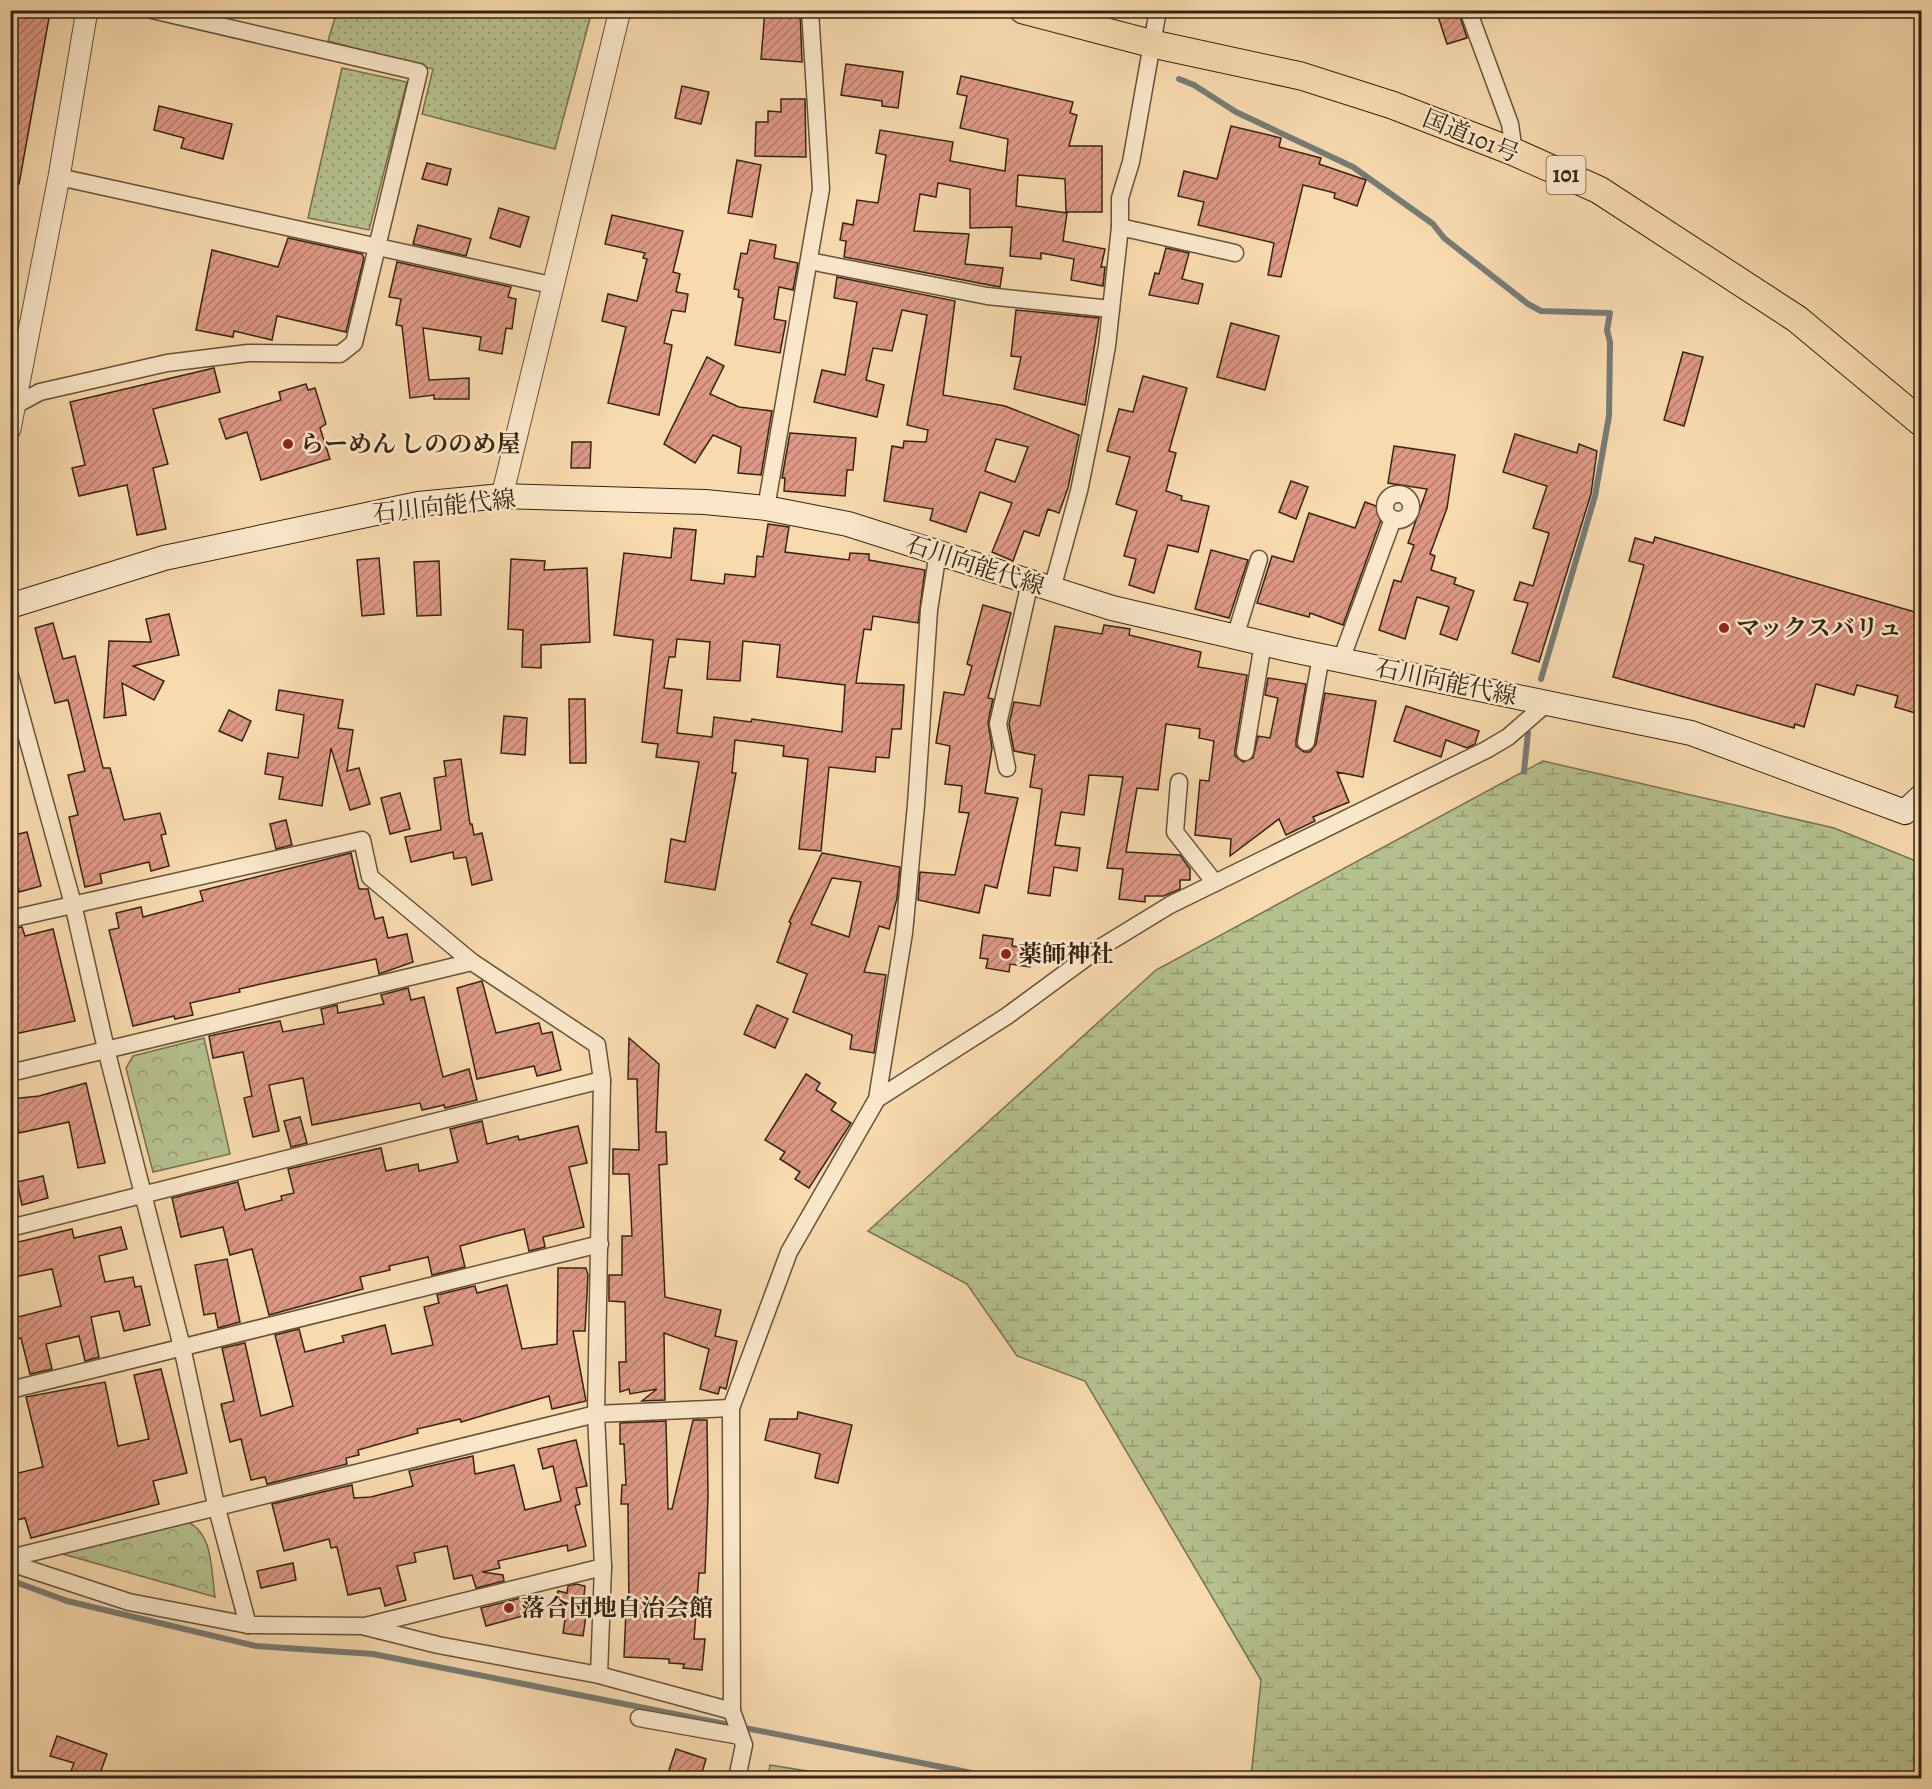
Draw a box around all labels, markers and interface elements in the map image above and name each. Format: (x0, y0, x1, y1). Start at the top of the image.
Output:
street label: 国道101号 (1418, 102, 1524, 170)
road number: 101 (1546, 156, 1586, 194)
place label: らーめん しののめ屋 (300, 428, 520, 460)
marker: らーめん しののめ屋 (281, 437, 295, 451)
street label: 石川向能代線 (371, 483, 517, 529)
street label: 石川向能代線 (902, 528, 1048, 602)
place label: マックスバリュ (1736, 612, 1902, 644)
marker: マックスバリュ (1717, 621, 1731, 635)
street label: 石川向能代線 (1372, 651, 1520, 713)
place label: 薬師神社 (1018, 938, 1114, 970)
marker: 薬師神社 (999, 947, 1013, 961)
place label: 落合団地自治会館 (521, 1592, 713, 1624)
marker: 落合団地自治会館 (502, 1601, 516, 1615)

